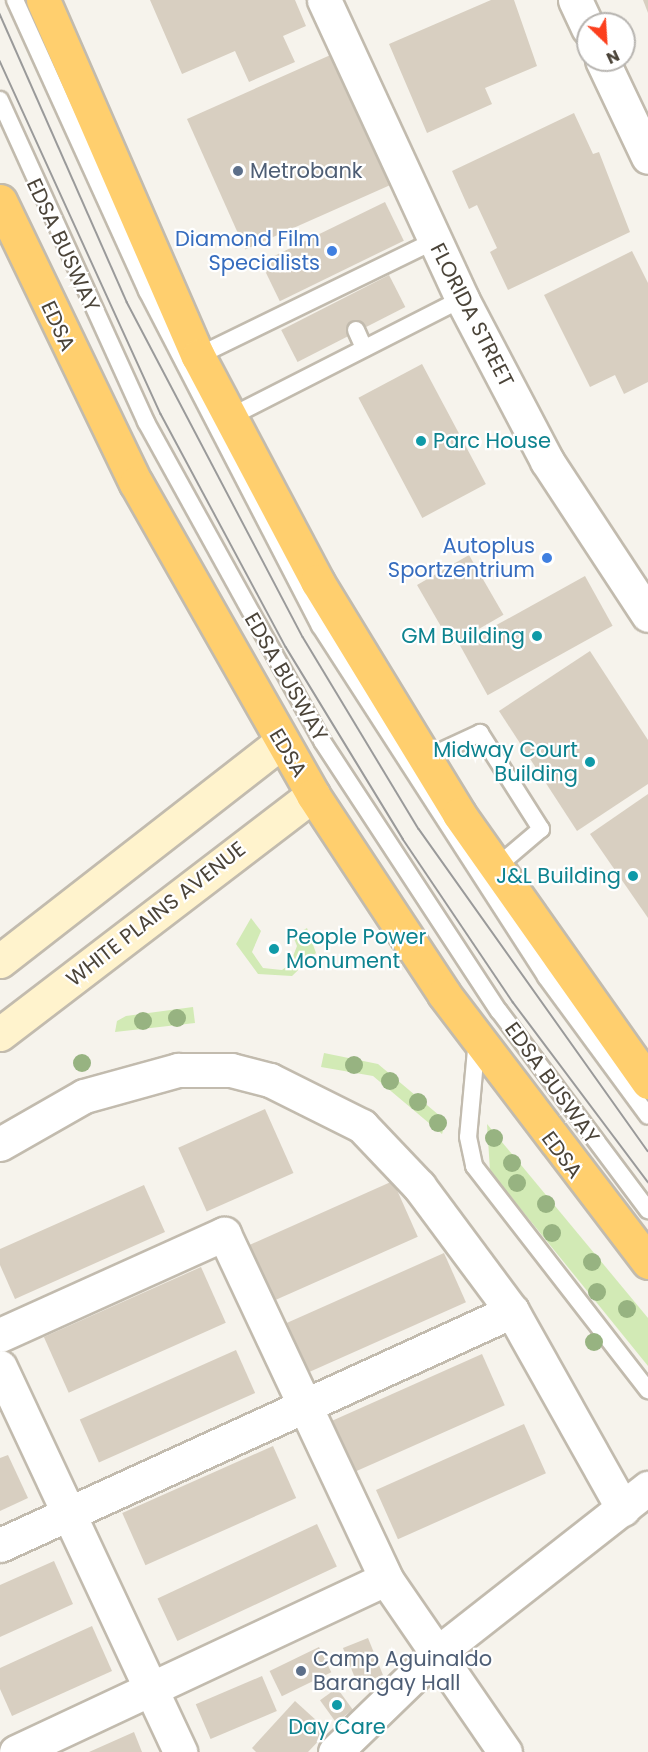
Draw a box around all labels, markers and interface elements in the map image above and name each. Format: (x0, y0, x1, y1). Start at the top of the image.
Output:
north arrow (576, 12, 636, 72)
text: N (603, 44, 623, 70)
place label: Metrobank (250, 158, 363, 184)
marker: Metrobank (231, 164, 245, 178)
street label: EDSA BUSWAY (21, 174, 105, 316)
place label: Diamond Film Specialists (175, 226, 320, 276)
street label: FLORIDA STREET (425, 239, 519, 391)
marker: Diamond Film Specialists (325, 244, 339, 258)
street label: EDSA (36, 297, 80, 355)
place label: Parc House (433, 428, 551, 454)
marker: Parc House (414, 434, 428, 448)
place label: Autoplus Sportzentrium (388, 533, 535, 583)
marker: Autoplus Sportzentrium (540, 551, 554, 565)
street label: EDSA BUSWAY (239, 608, 333, 746)
place label: GM Building (401, 623, 525, 649)
marker: GM Building (530, 629, 544, 643)
street label: EDSA (264, 724, 312, 782)
place label: Midway Court Building (433, 737, 578, 787)
marker: Midway Court Building (583, 755, 597, 769)
street label: WHITE PLAINS AVENUE (62, 836, 250, 992)
place label: J&L Building (496, 863, 621, 889)
marker: J&L Building (626, 869, 640, 883)
place label: People Power Monument (286, 924, 426, 974)
marker: People Power Monument (267, 942, 281, 956)
street label: EDSA BUSWAY (499, 1017, 605, 1149)
street label: EDSA (536, 1127, 588, 1183)
place label: Camp Aguinaldo Barangay Hall (313, 1646, 492, 1696)
marker: Camp Aguinaldo Barangay Hall (294, 1664, 308, 1678)
marker: Day Care (330, 1698, 344, 1712)
place label: Day Care (288, 1714, 386, 1740)

